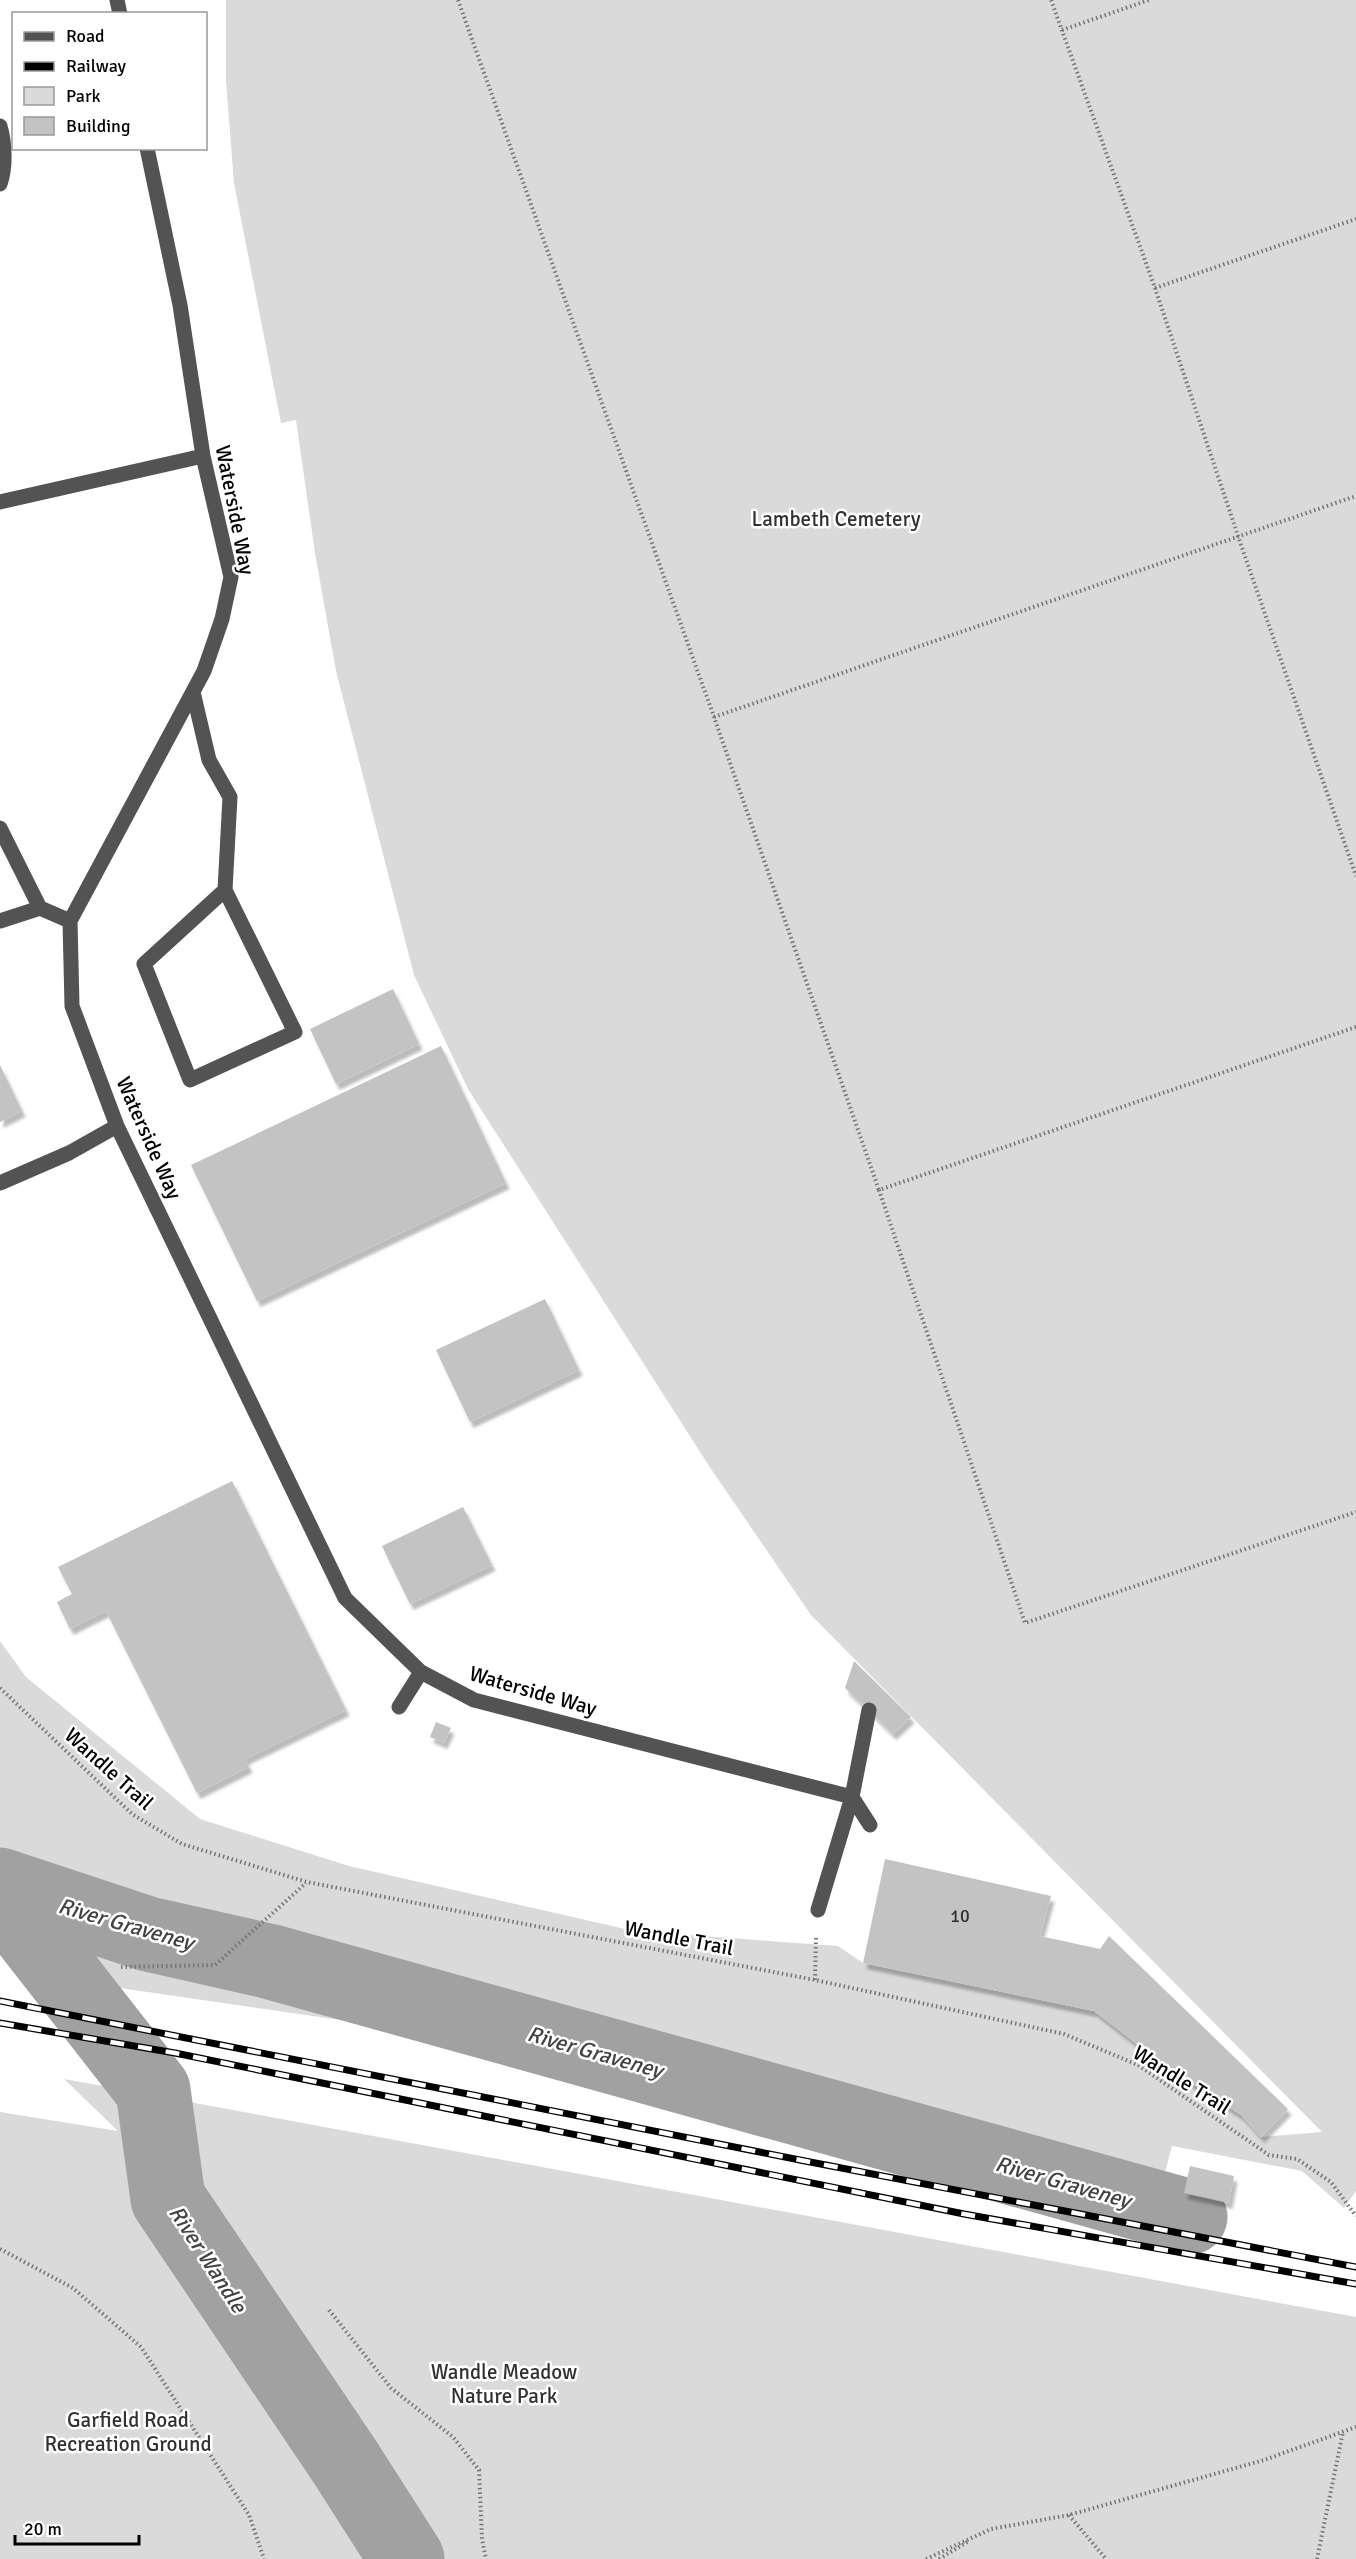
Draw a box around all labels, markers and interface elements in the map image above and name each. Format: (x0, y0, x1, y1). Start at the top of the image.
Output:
legend (12, 12, 207, 150)
text: Road (66, 25, 105, 47)
text: Railway (66, 55, 127, 77)
text: Park (66, 85, 101, 107)
text: Building (66, 115, 130, 137)
street label: Waterside Way (210, 443, 260, 577)
park label: Lambeth Cemetery (751, 506, 921, 532)
street label: Waterside Way (110, 1073, 188, 1203)
street label: Waterside Way (466, 1660, 600, 1722)
street label: Wandle Trail (59, 1722, 159, 1816)
water label: River Graveney (55, 1892, 199, 1957)
house number: 10 (950, 1905, 970, 1927)
street label: Wandle Trail (622, 1915, 736, 1961)
water label: River Graveney (524, 2020, 668, 2085)
street label: Wandle Trail (1128, 2040, 1236, 2120)
water label: River Graveney (992, 2150, 1136, 2215)
water label: River Wandle (163, 2200, 253, 2319)
park label: Wandle Meadow Nature Park (431, 2359, 577, 2409)
park label: Garfield Road Recreation Ground (44, 2407, 212, 2457)
scale bar (15, 2508, 140, 2546)
text: 20 m (24, 2518, 62, 2540)

